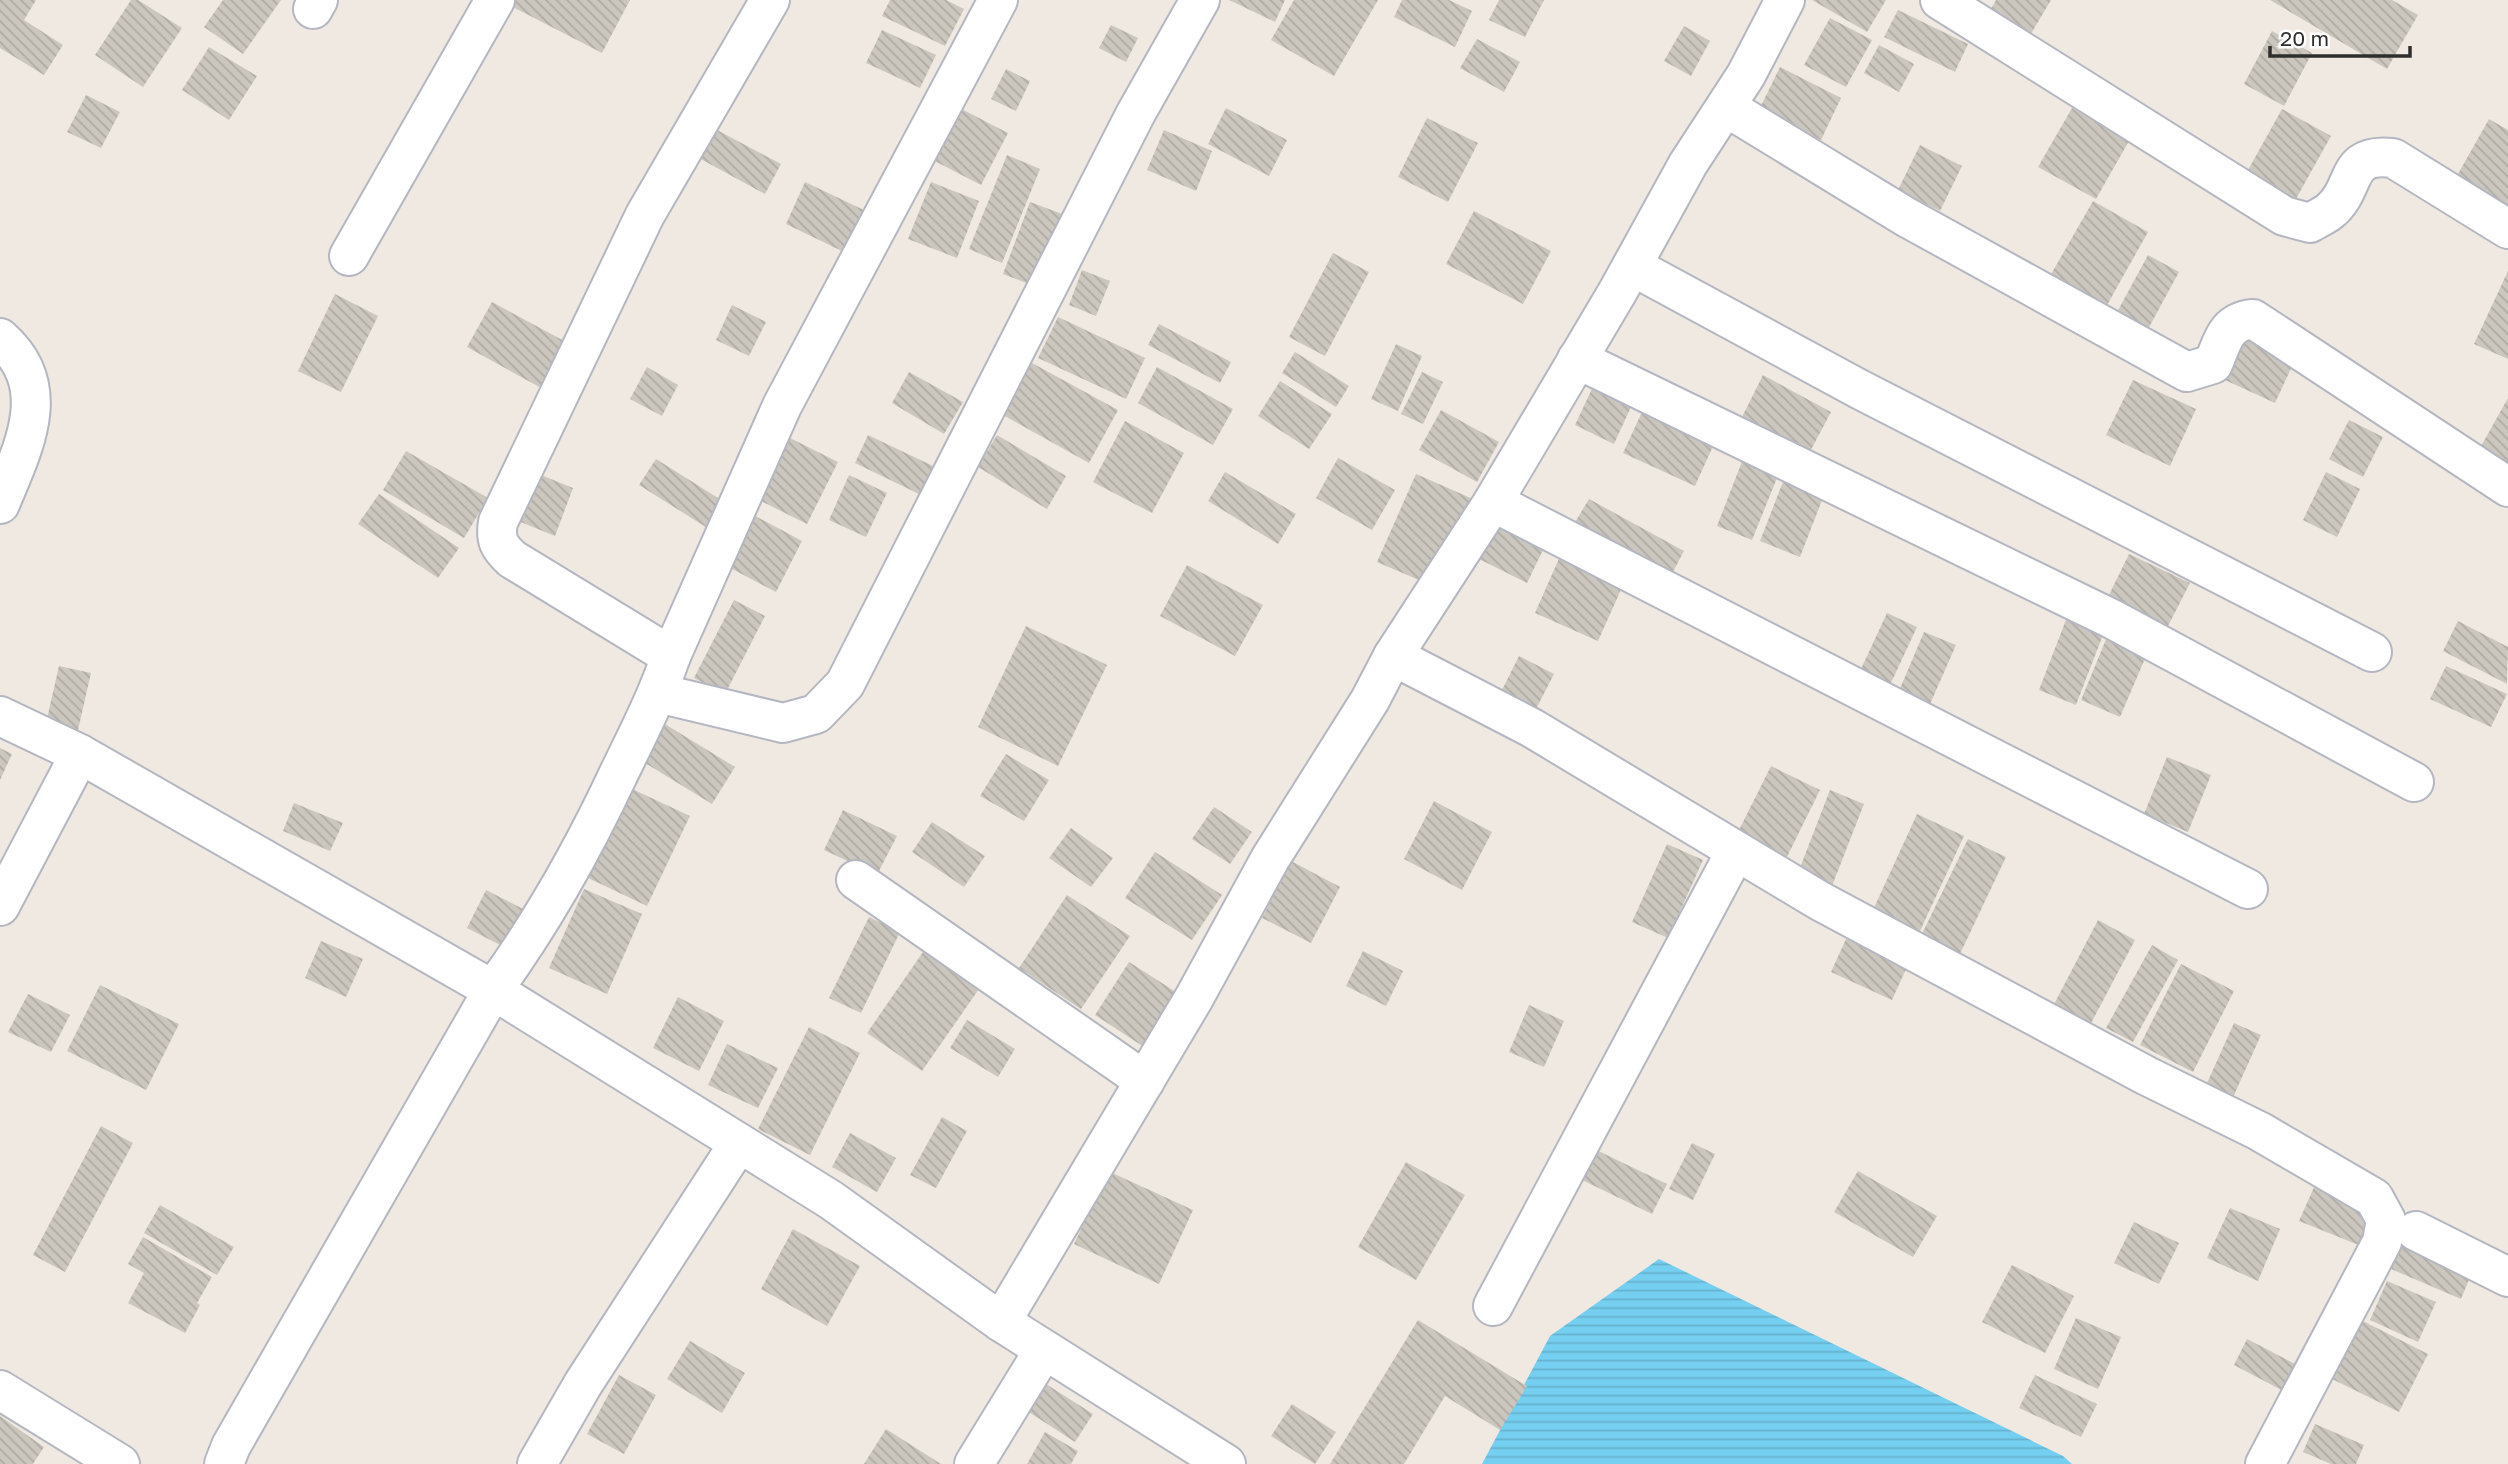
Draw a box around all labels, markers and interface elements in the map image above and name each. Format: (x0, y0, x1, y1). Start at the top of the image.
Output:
scale bar (2270, 14, 2410, 58)
text: 20 m (2280, 25, 2329, 51)

